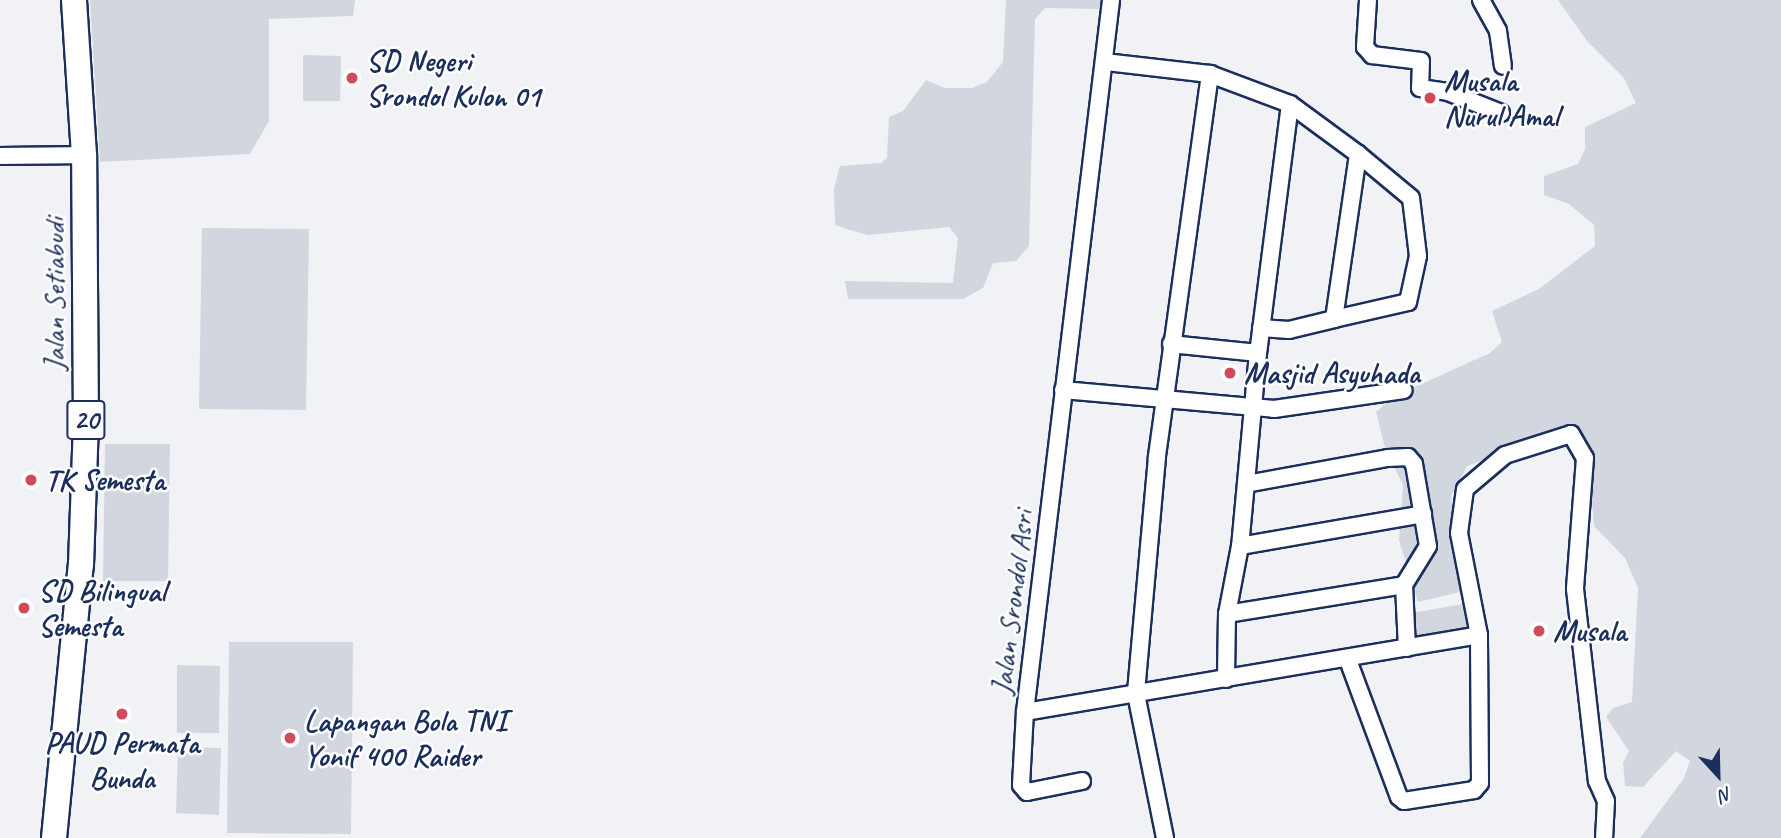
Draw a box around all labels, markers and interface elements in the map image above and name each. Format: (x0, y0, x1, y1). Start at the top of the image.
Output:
place label: SD Negeri Srondol Kulon 01 (366, 43, 541, 113)
place label: Musala Nurul Amal (1444, 63, 1559, 134)
marker: SD Negeri Srondol Kulon 01 (344, 70, 360, 86)
marker: Musala Nurul Amal (1422, 90, 1438, 106)
street label: Jalan Setiabudi (36, 218, 72, 370)
place label: Masjid Asyuhada (1244, 355, 1419, 391)
marker: Masjid Asyuhada (1222, 365, 1238, 381)
road number: 20 (65, 396, 107, 444)
place label: TK Semesta (45, 462, 165, 498)
marker: TK Semesta (23, 472, 39, 488)
street label: Jalan Srondol Asri (983, 508, 1041, 696)
place label: SD Bilingual Semesta (38, 573, 166, 644)
marker: SD Bilingual Semesta (16, 600, 32, 616)
place label: Musala (1553, 613, 1626, 649)
marker: Musala (1531, 623, 1547, 639)
place label: Lapangan Bola TNI Yonif 400 Raider (304, 703, 506, 774)
marker: PAUD Permata Bunda (114, 706, 130, 722)
place label: PAUD Permata Bunda (45, 725, 199, 796)
marker: Lapangan Bola TNI Yonif 400 Raider (282, 730, 298, 746)
north arrow (1683, 740, 1753, 810)
text: N (1716, 781, 1736, 808)

